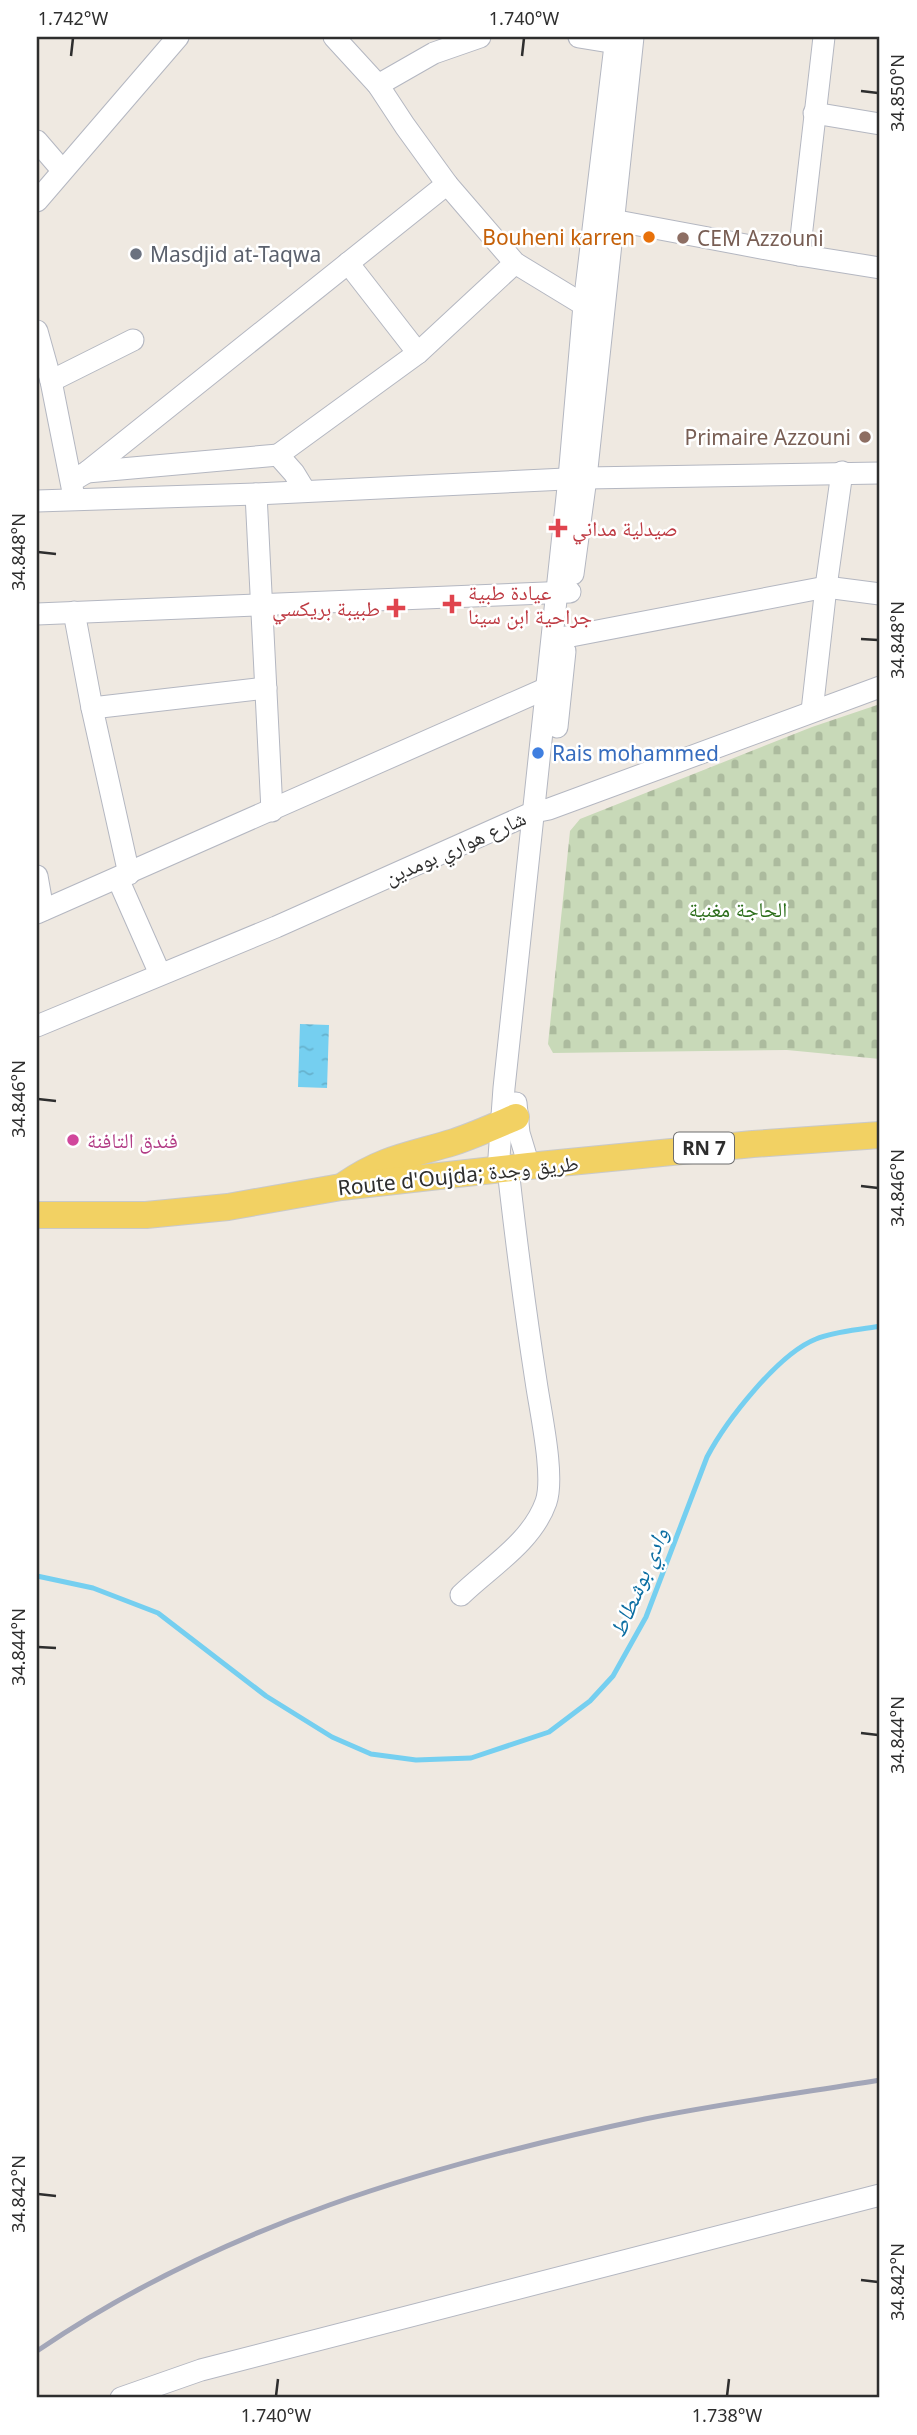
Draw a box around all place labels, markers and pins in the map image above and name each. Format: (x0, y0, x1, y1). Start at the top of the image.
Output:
place label: Bouheni karren (482, 223, 635, 251)
place label: CEM Azzouni (697, 224, 824, 252)
marker: Bouheni karren (641, 229, 657, 245)
marker: CEM Azzouni (675, 230, 691, 246)
place label: Masdjid at-Taqwa (150, 240, 321, 268)
marker: Masdjid at-Taqwa (128, 246, 144, 262)
place label: Primaire Azzouni (685, 423, 851, 451)
marker: Primaire Azzouni (857, 429, 873, 445)
place label: صيدلية مداني (572, 514, 678, 545)
marker: صيدلية مداني (550, 520, 566, 536)
place label: عيادة طبية جراحية ابن سينا (468, 578, 592, 630)
place label: طبيبة بريكسي (272, 594, 380, 625)
marker: عيادة طبية جراحية ابن سينا (442, 594, 462, 614)
marker: طبيبة بريكسي (386, 598, 406, 618)
place label: Rais mohammed (552, 739, 719, 767)
marker: Rais mohammed (530, 745, 546, 761)
place label: فندق التافنة (87, 1126, 178, 1154)
marker: فندق التافنة (65, 1132, 81, 1148)

